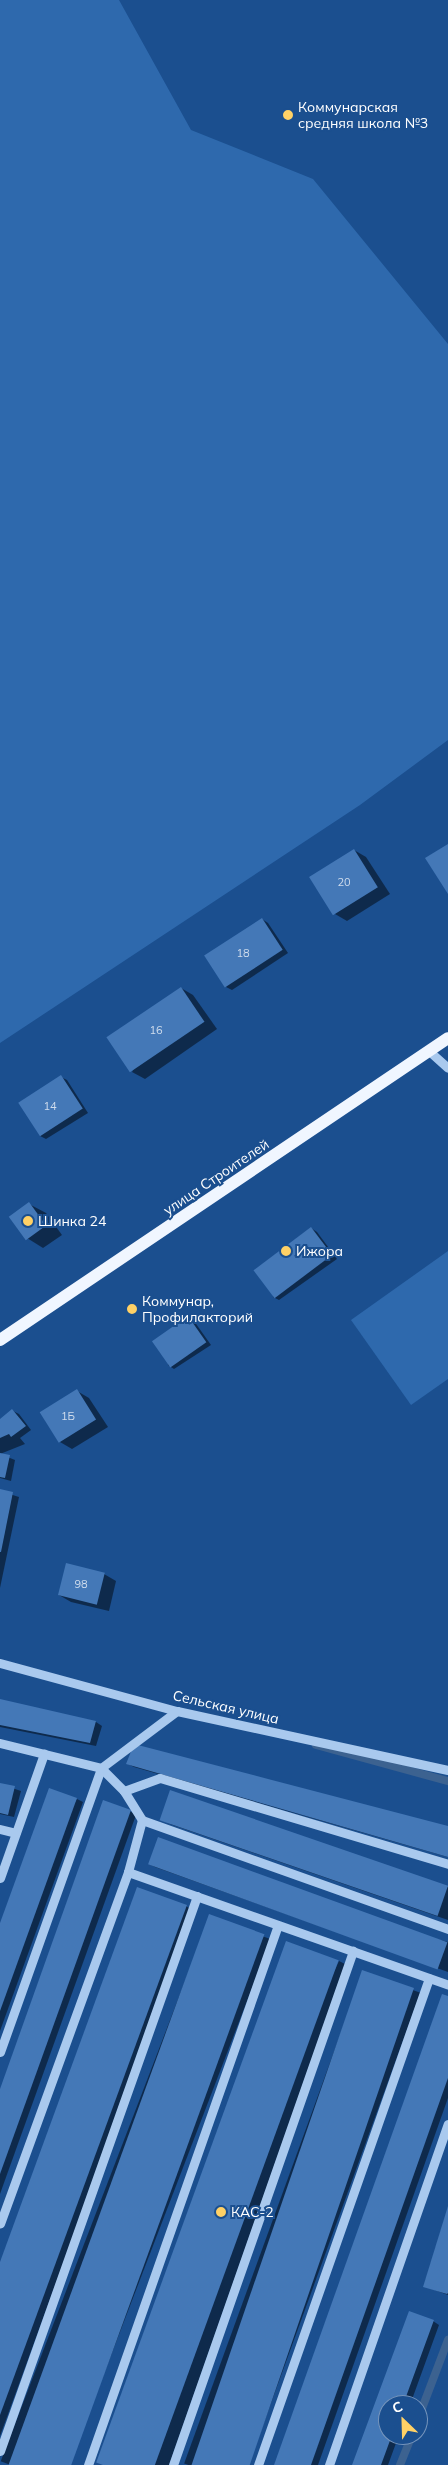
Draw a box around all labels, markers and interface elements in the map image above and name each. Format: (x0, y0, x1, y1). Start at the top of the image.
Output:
place label: Коммунарская средняя школа №3 (298, 99, 428, 132)
marker: Коммунарская средняя школа №3 (282, 109, 294, 121)
house number: 20 (337, 875, 351, 889)
house number: 18 (236, 946, 250, 960)
house number: 16 (149, 1023, 163, 1037)
house number: 14 (43, 1099, 57, 1113)
street label: улица Строителей (160, 1135, 272, 1219)
place label: Шинка 24 (38, 1213, 106, 1229)
marker: Шинка 24 (22, 1215, 34, 1227)
place label: Ижора (296, 1243, 343, 1259)
marker: Ижора (280, 1245, 292, 1257)
place label: Коммунар, Профилакторий (142, 1293, 253, 1325)
marker: Коммунар, Профилакторий (126, 1303, 138, 1315)
house number: 1Б (61, 1409, 75, 1423)
house number: 98 (74, 1577, 88, 1591)
street label: Сельская улица (171, 1687, 281, 1727)
place label: КАС-2 (231, 2204, 274, 2220)
marker: КАС-2 (215, 2206, 227, 2218)
north arrow (378, 2395, 428, 2445)
text: С (389, 2397, 405, 2417)

